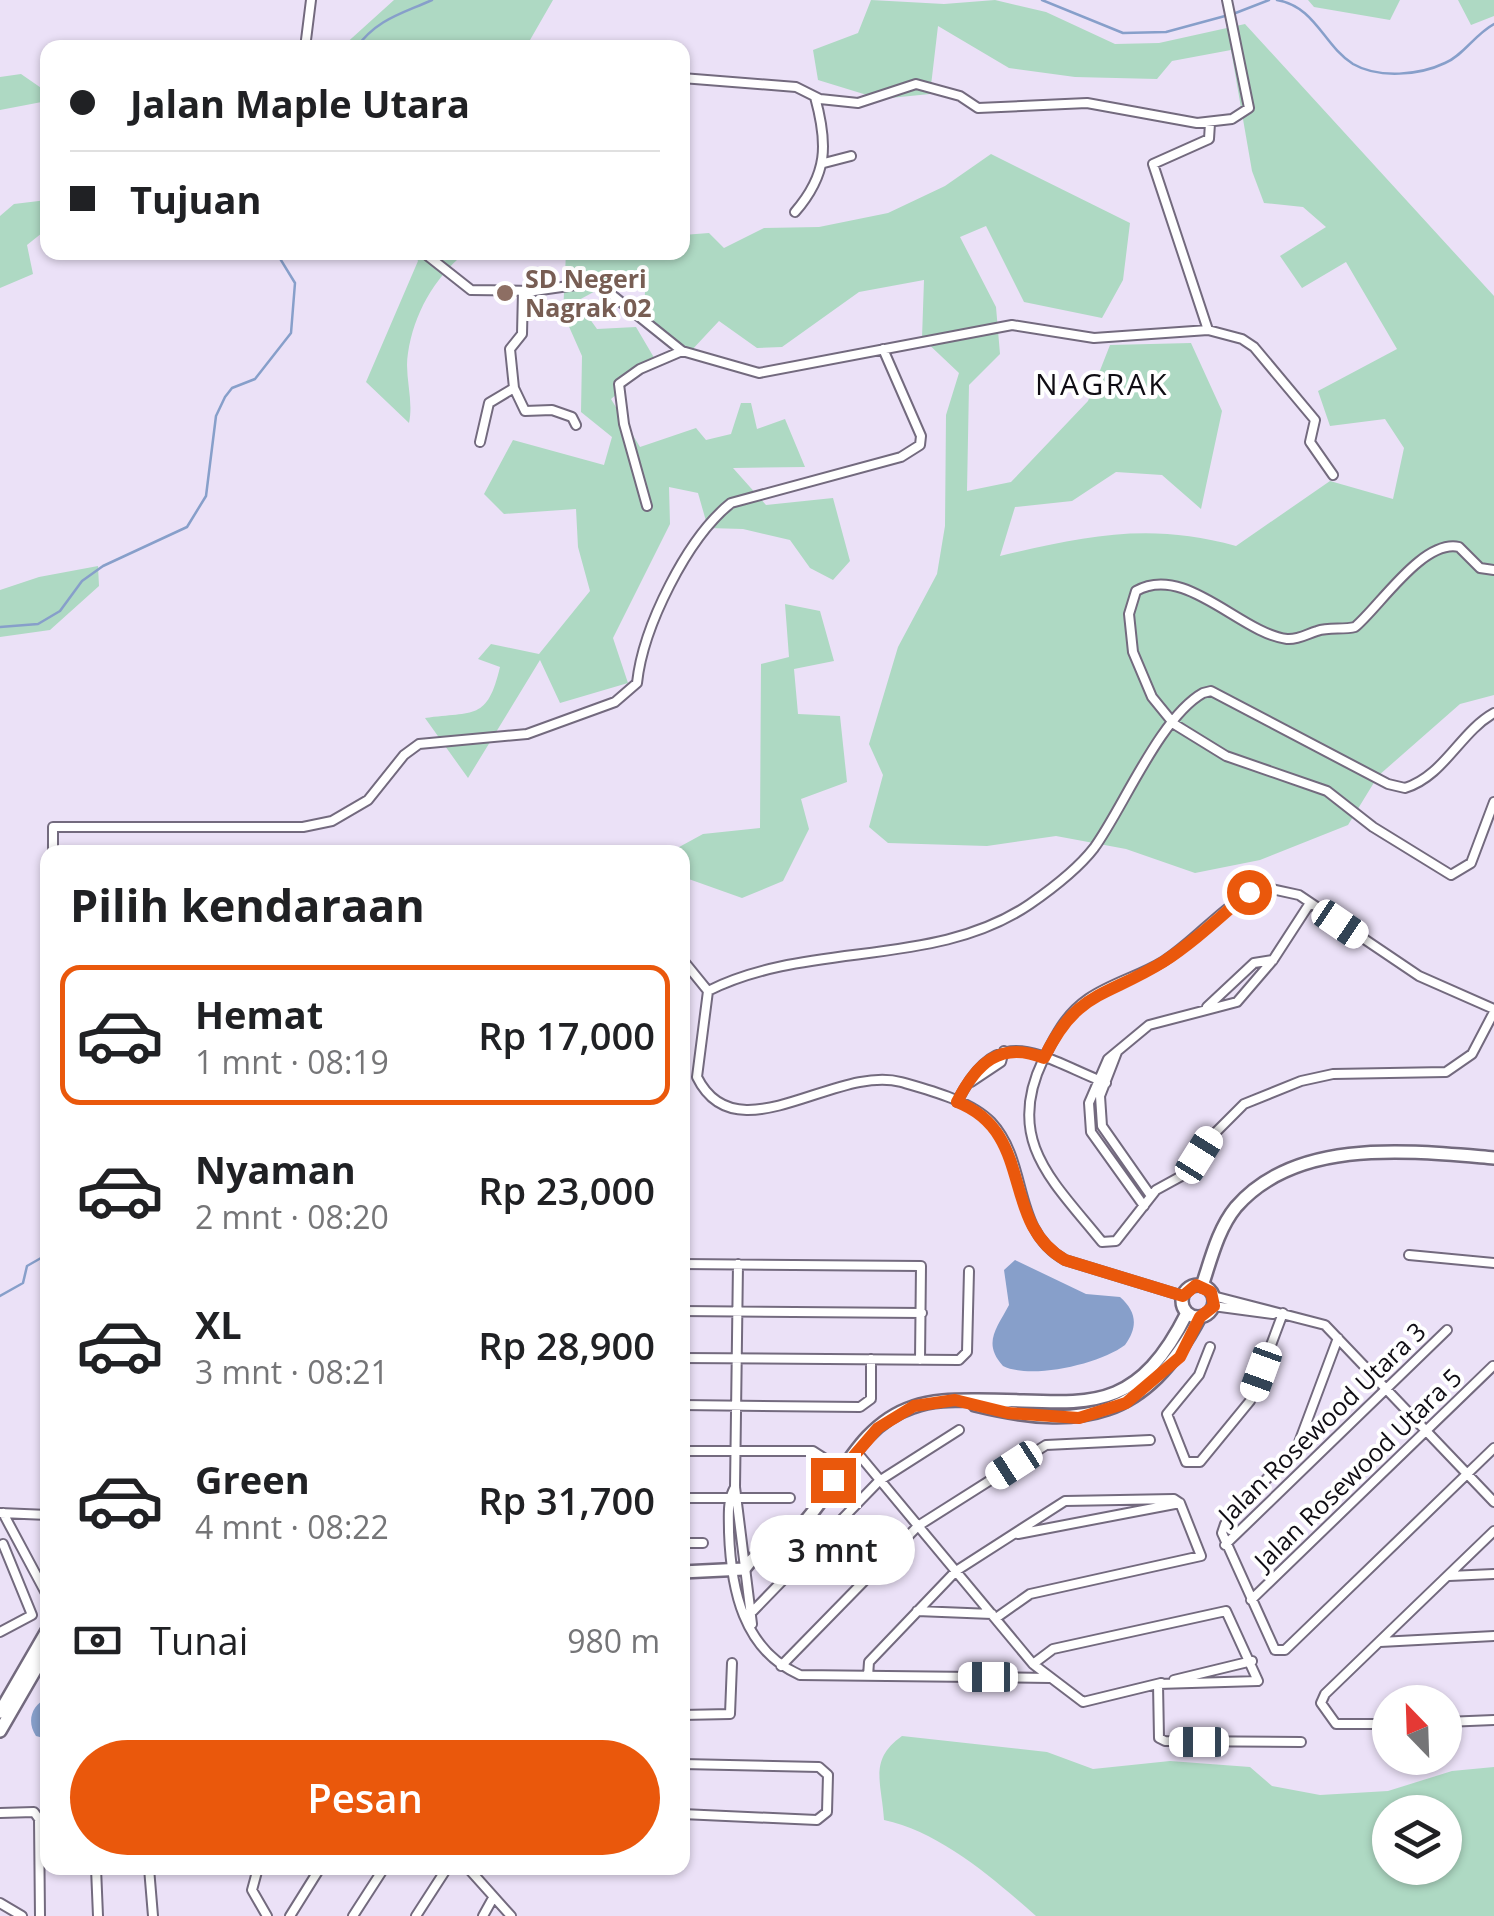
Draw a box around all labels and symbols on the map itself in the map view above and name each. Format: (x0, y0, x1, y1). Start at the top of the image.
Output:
place label: SD Negeri Nagrak 02 (525, 261, 652, 324)
marker: SD Negeri Nagrak 02 (494, 282, 516, 304)
district label: NAGRAK (1035, 363, 1169, 404)
route start (1227, 870, 1272, 915)
car (1307, 895, 1373, 953)
car (1170, 1122, 1228, 1188)
street label: Jalan Rosewood Utara 3 (1209, 1314, 1432, 1532)
car (1237, 1339, 1285, 1405)
street label: Jalan Rosewood Utara 5 (1245, 1360, 1468, 1578)
car (981, 1436, 1047, 1494)
route end (811, 1458, 856, 1503)
callout: 3 mnt (750, 1515, 916, 1585)
car (958, 1662, 1018, 1692)
north arrow (1372, 1685, 1462, 1775)
car (1169, 1727, 1229, 1757)

